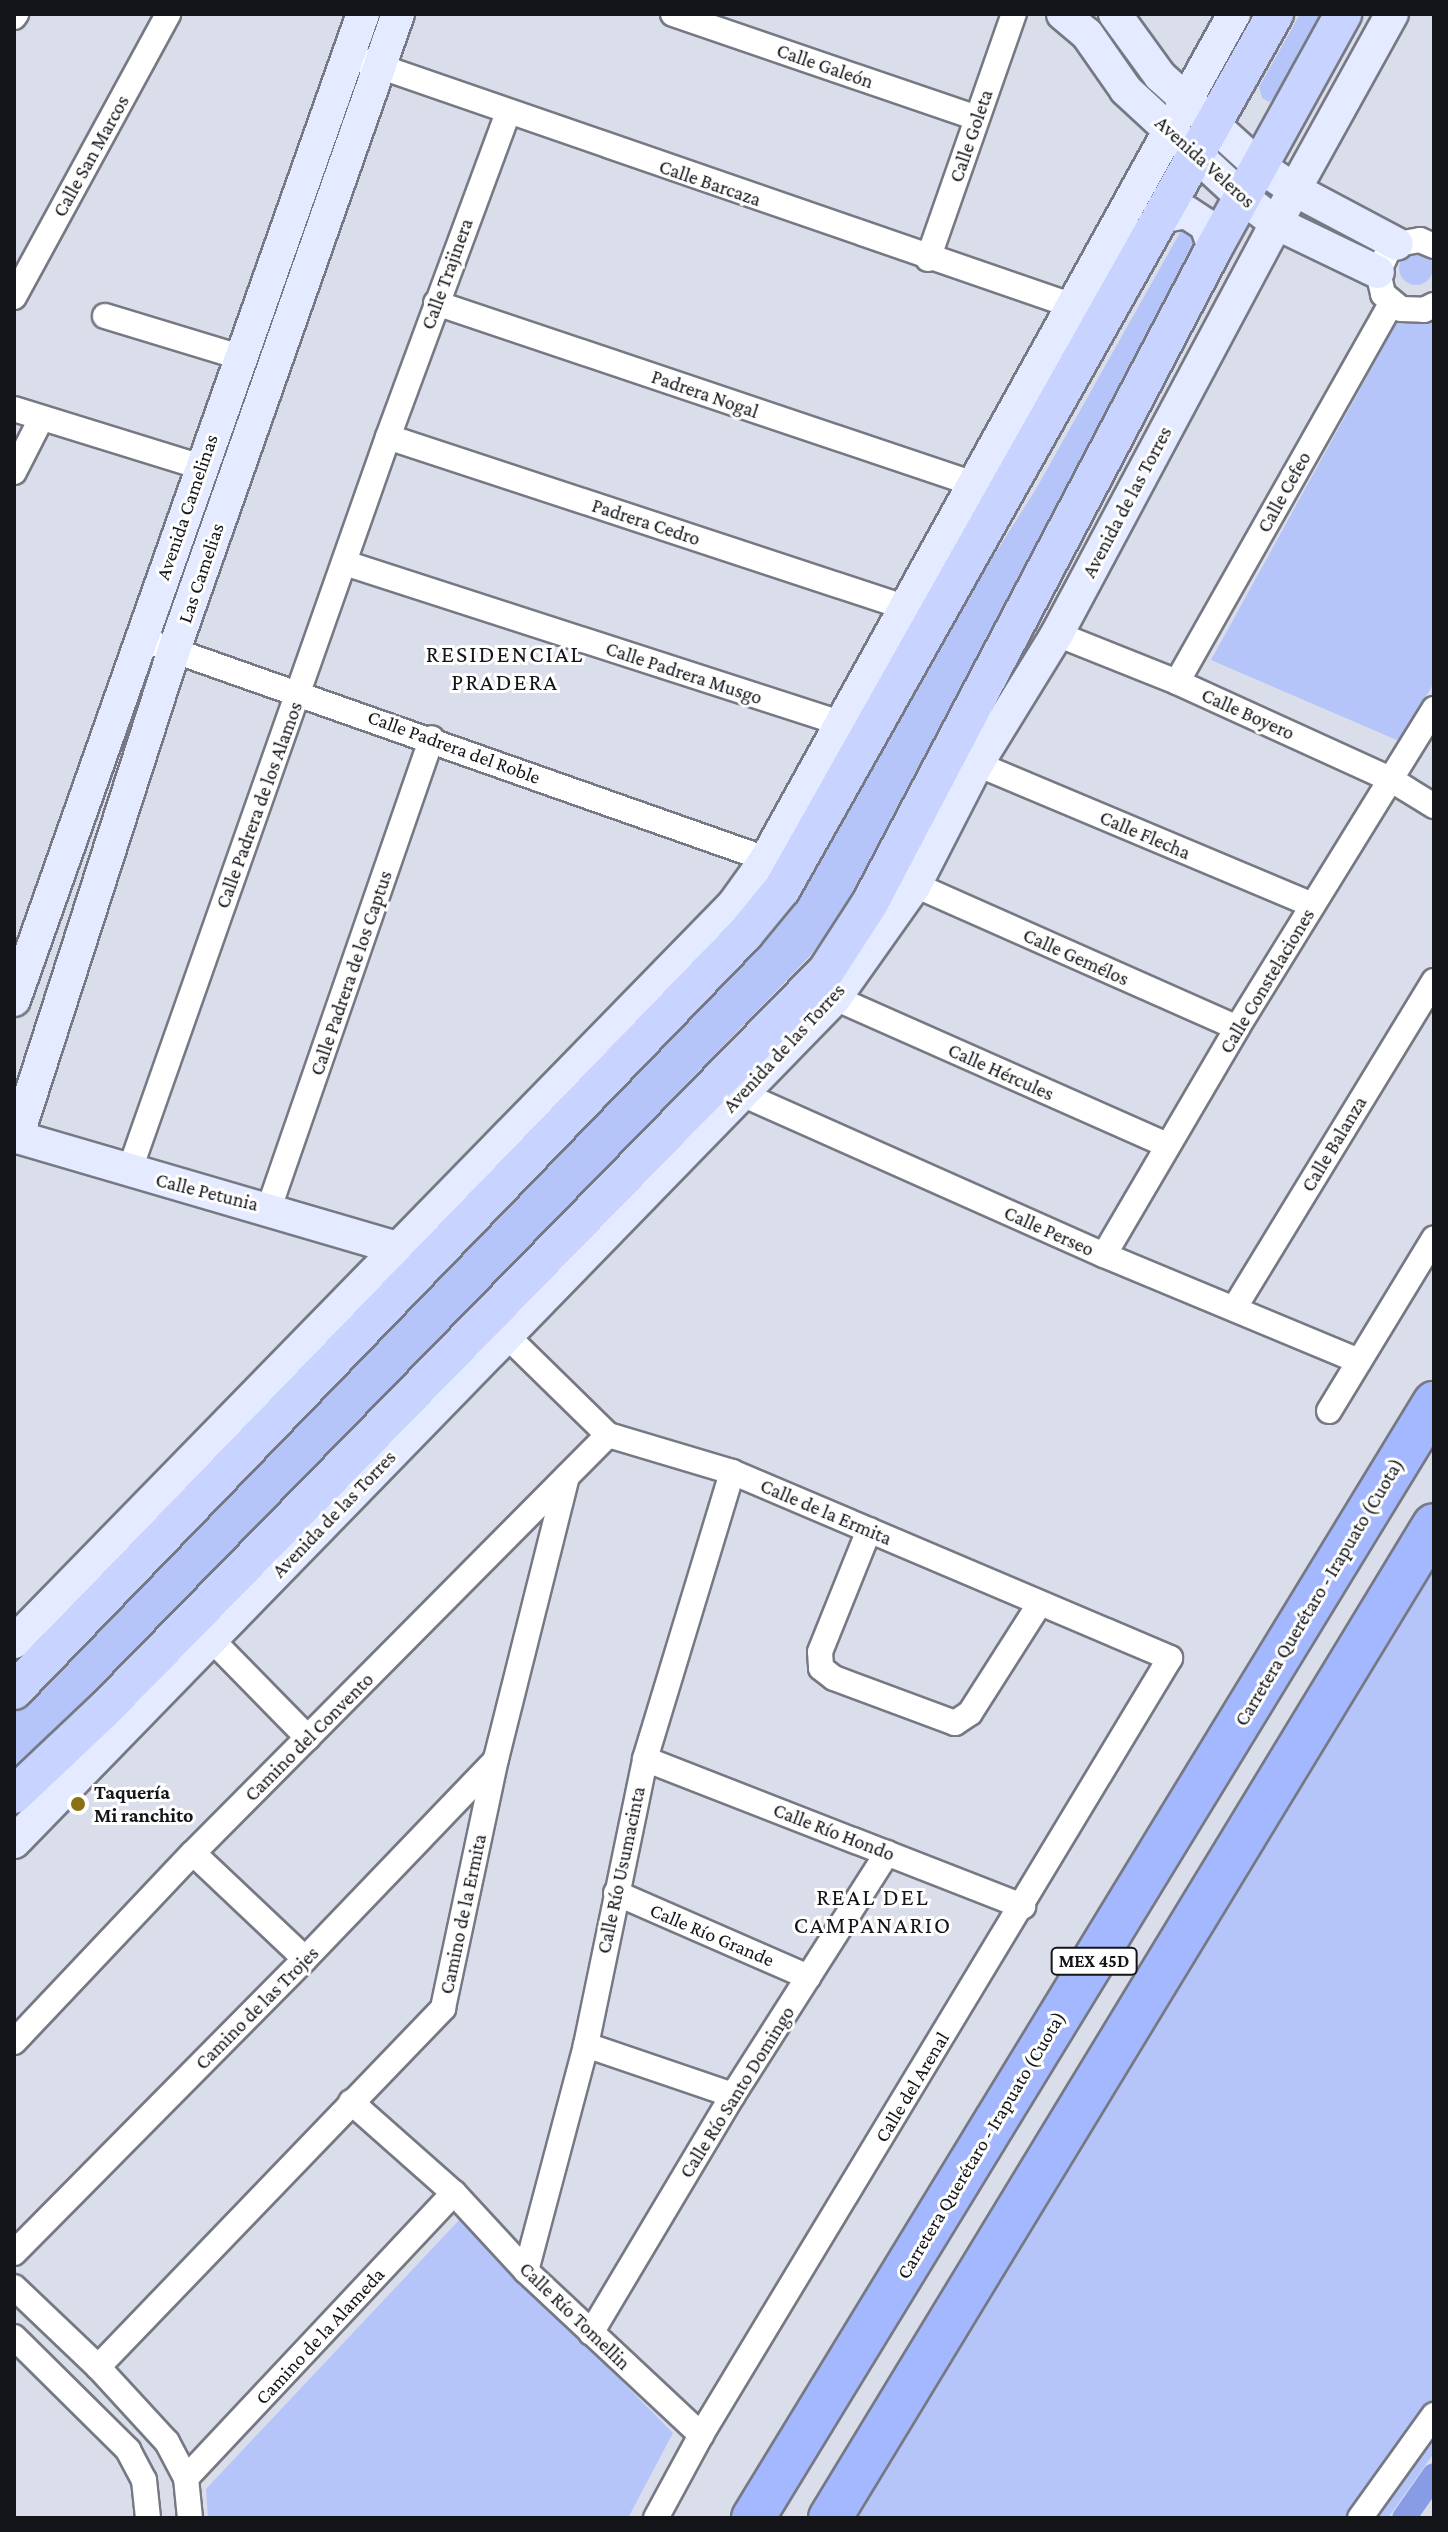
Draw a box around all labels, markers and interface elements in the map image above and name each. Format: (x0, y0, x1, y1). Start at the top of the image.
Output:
street label: Calle Galeón (774, 38, 876, 94)
street label: Calle Goleta (944, 87, 998, 185)
street label: Calle San Marcos (48, 91, 134, 221)
street label: Avenida Veleros (1150, 111, 1260, 213)
street label: Calle Barcaza (656, 154, 764, 212)
street label: Calle Trajinera (416, 215, 478, 333)
street label: Padrera Nogal (648, 364, 762, 424)
street label: Avenida de las Torres (1077, 422, 1177, 582)
street label: Avenida Camelinas (151, 431, 223, 583)
street label: Calle Cefeo (1252, 447, 1316, 537)
street label: Padrera Cedro (589, 493, 703, 551)
street label: Las Camelias (173, 520, 229, 626)
street label: Calle Padrera Musgo (603, 636, 765, 710)
district label: RESIDENCIAL PRADERA (426, 640, 584, 696)
street label: Calle Boyero (1198, 683, 1298, 745)
street label: Calle Padrera de los Alamos (210, 698, 308, 912)
street label: Calle Padrera del Roble (364, 705, 544, 789)
street label: Calle Flecha (1096, 805, 1194, 865)
street label: Calle Padrera de los Captus (305, 867, 397, 1079)
street label: Calle Constelaciones (1214, 904, 1320, 1058)
street label: Calle Gemélos (1019, 923, 1133, 991)
street label: Avenida de las Torres (718, 978, 850, 1118)
street label: Calle Hércules (944, 1038, 1058, 1106)
street label: Calle Balanza (1296, 1092, 1372, 1196)
street label: Calle Petunia (153, 1168, 261, 1216)
street label: Calle Perseo (1000, 1201, 1098, 1261)
street label: Avenida de las Torres (267, 1445, 401, 1583)
street label: Carretera Querétaro - Irapuato (Cuota) (1229, 1454, 1409, 1730)
street label: Calle de la Ermita (757, 1474, 895, 1550)
street label: Camino del Convento (240, 1668, 378, 1806)
place label: Taquería Mi ranchito (94, 1780, 193, 1827)
street label: Calle Río Usumacinta (592, 1784, 650, 1956)
marker: Taquería Mi ranchito (69, 1795, 87, 1813)
street label: Calle Río Hondo (770, 1798, 898, 1866)
street label: Camino de la Ermita (434, 1832, 492, 1996)
district label: REAL DEL CAMPANARIO (794, 1883, 952, 1939)
street label: Calle Río Grande (646, 1898, 778, 1972)
street label: Camino de las Trojes (190, 1941, 324, 2075)
road number: MEX 45D (1050, 1947, 1138, 1975)
street label: Calle Río Santo Domingo (674, 2002, 800, 2182)
street label: Carretera Querétaro - Irapuato (Cuota) (891, 2007, 1071, 2283)
street label: Calle del Arenal (870, 2027, 954, 2147)
street label: Calle Río Tomellin (514, 2257, 636, 2375)
street label: Camino de la Alameda (250, 2263, 390, 2409)

